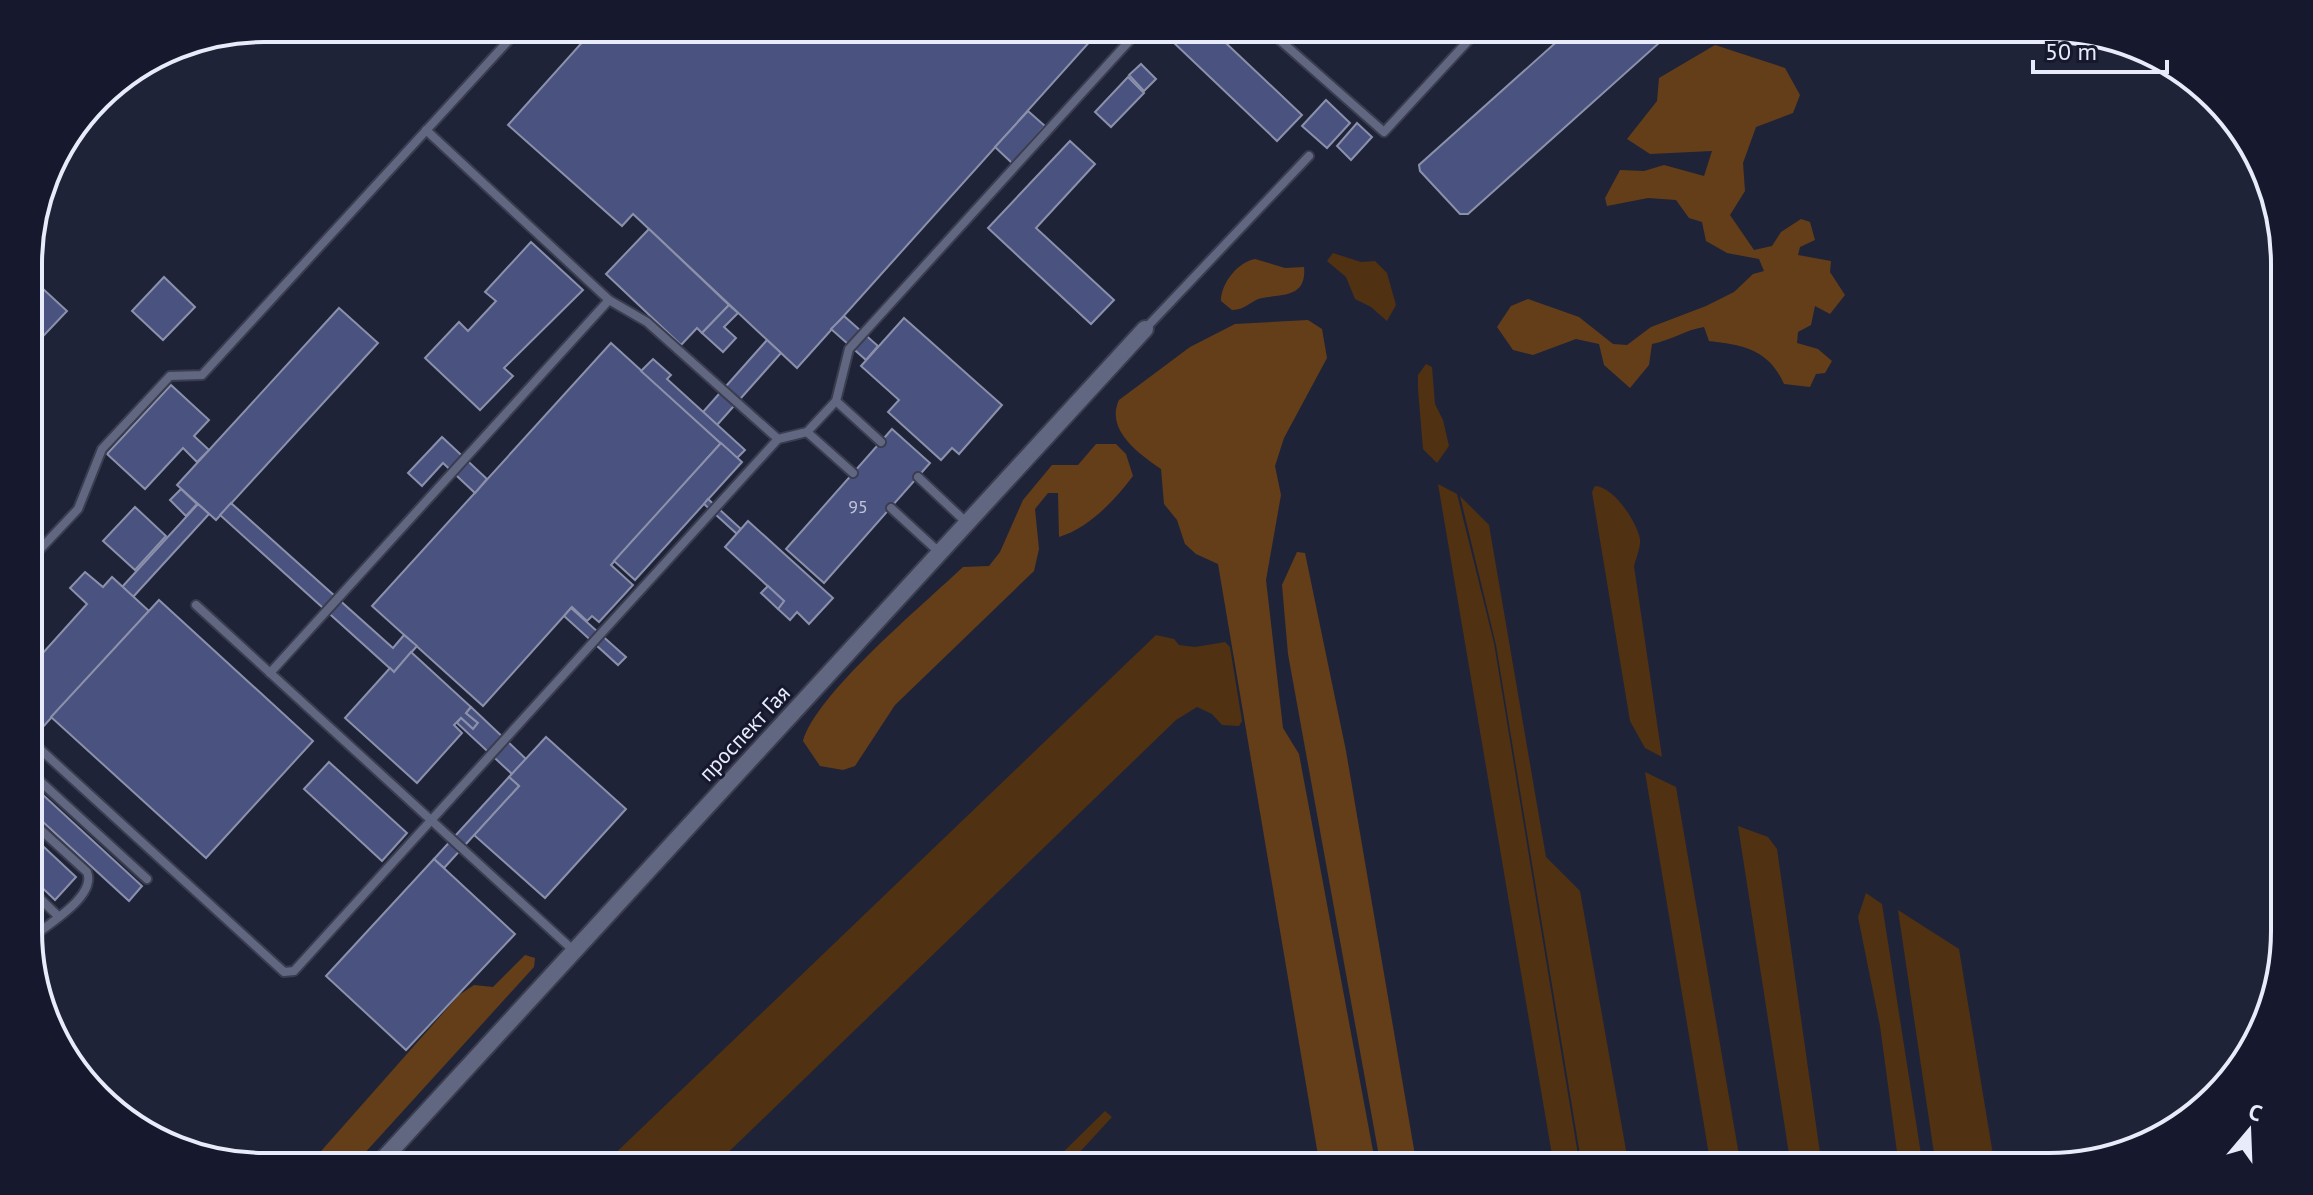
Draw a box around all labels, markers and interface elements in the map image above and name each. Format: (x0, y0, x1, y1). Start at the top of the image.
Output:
scale bar (2033, 24, 2167, 74)
text: 50 m (2045, 36, 2097, 67)
house number: 95 (848, 495, 868, 518)
street label: проспект Гая (692, 679, 796, 787)
north arrow (2209, 1091, 2289, 1171)
text: С (2245, 1097, 2266, 1127)

